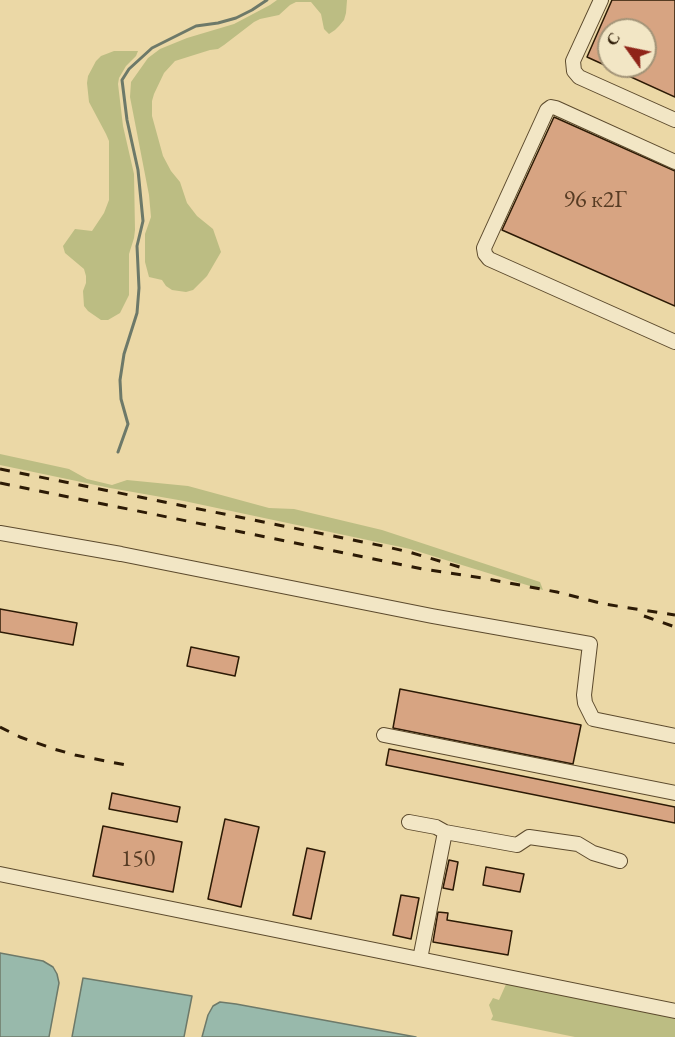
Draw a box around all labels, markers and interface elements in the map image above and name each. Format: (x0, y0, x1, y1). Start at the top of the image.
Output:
north arrow (597, 18, 657, 78)
text: С (601, 29, 625, 50)
house number: 96 к2Г (563, 186, 627, 214)
house number: 150 (121, 845, 155, 873)

